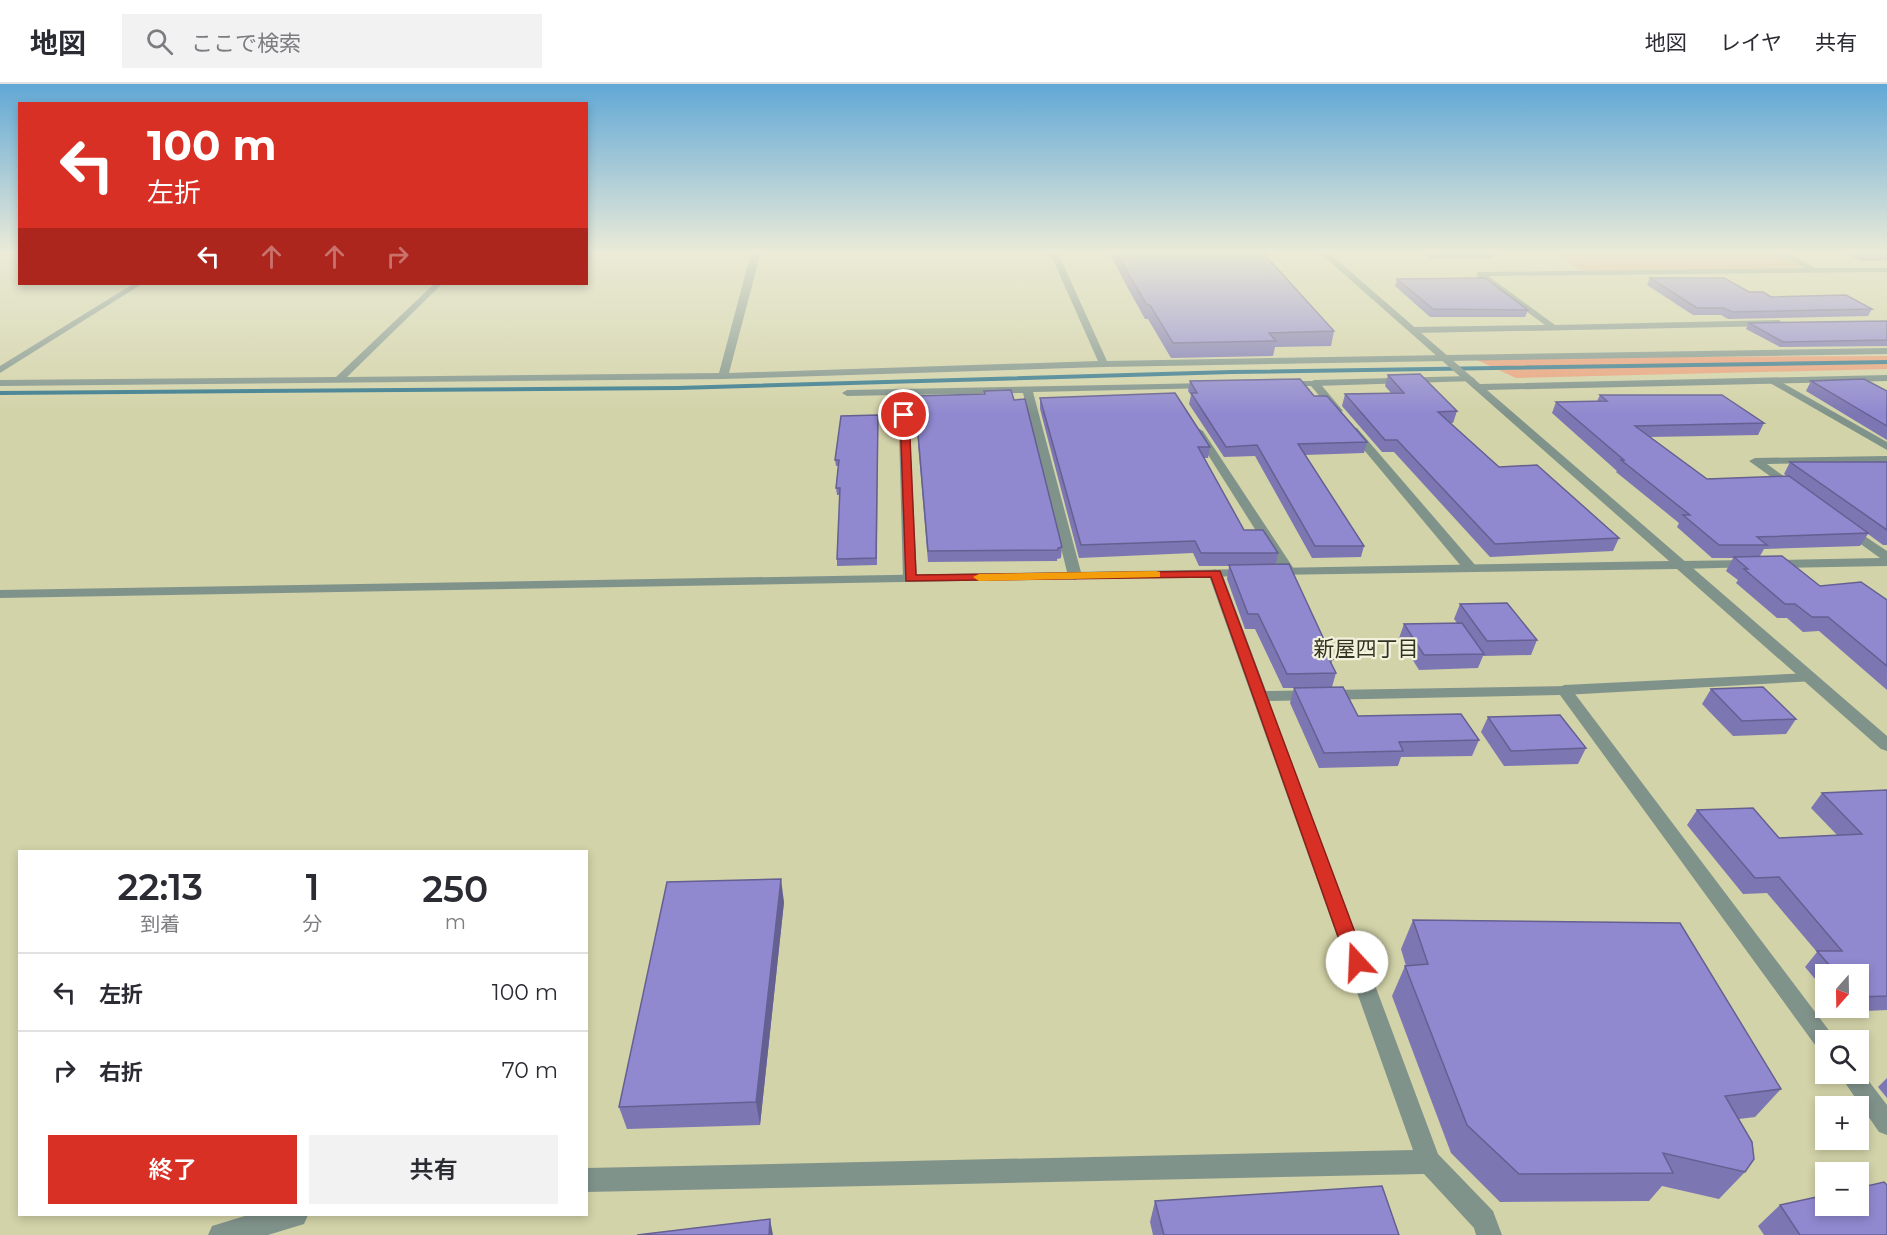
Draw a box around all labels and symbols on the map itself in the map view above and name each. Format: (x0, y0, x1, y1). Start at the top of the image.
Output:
pin (878, 389, 929, 440)
district label: 新屋四丁目 (1314, 636, 1419, 661)
position arrow (1325, 930, 1389, 994)
north arrow (1815, 964, 1869, 1018)

